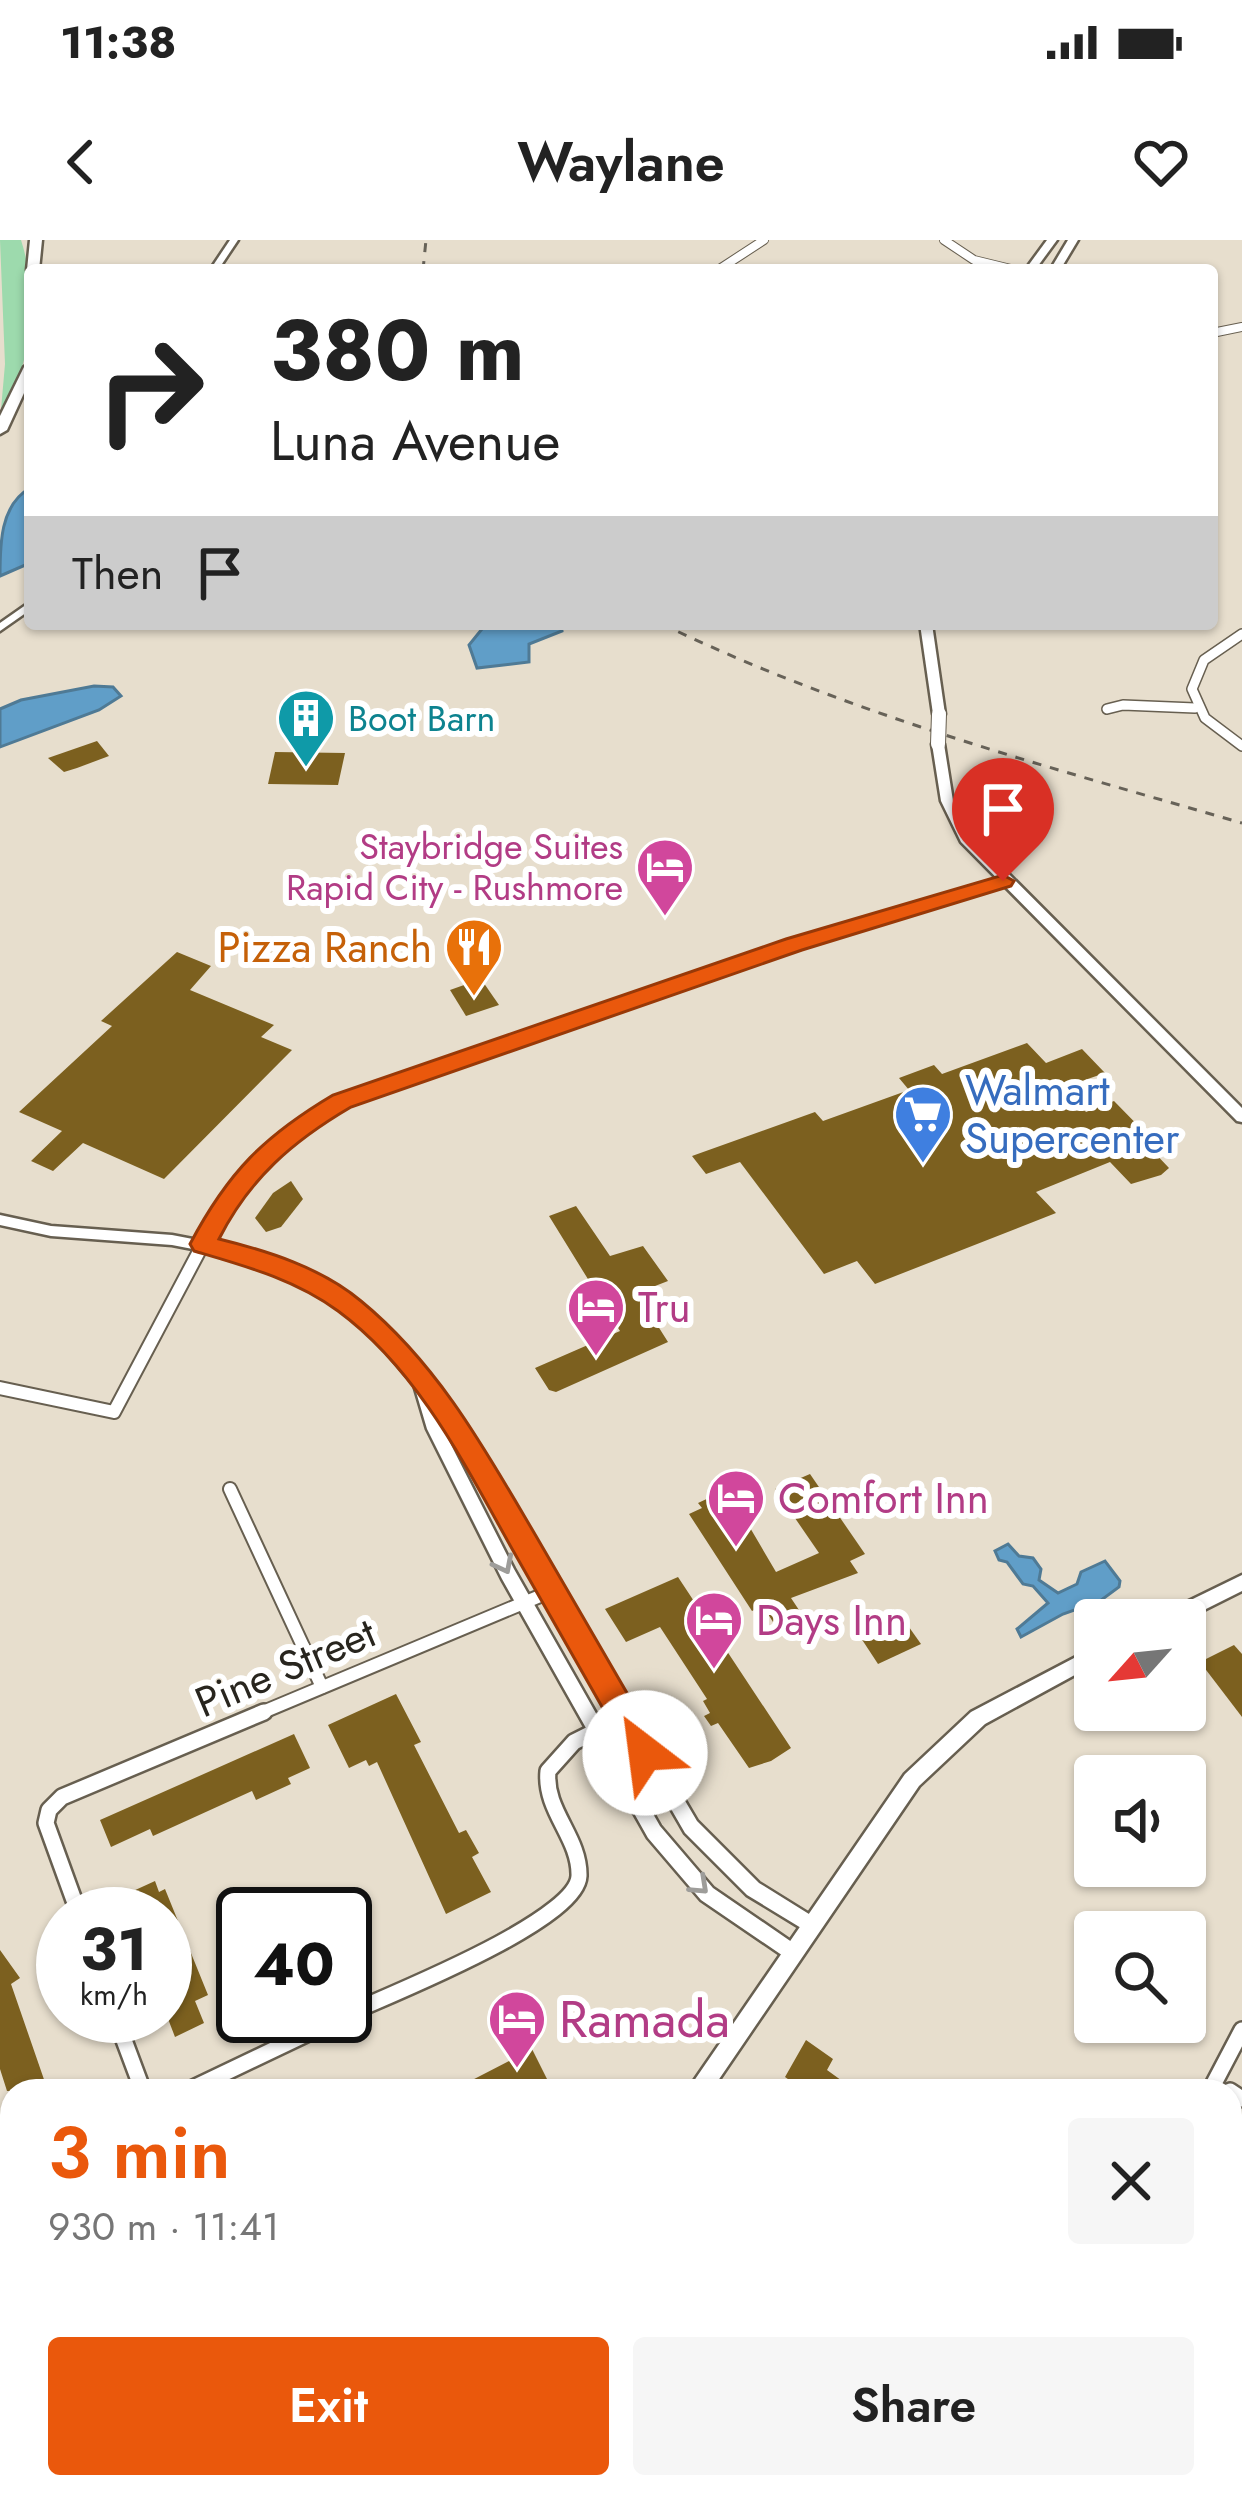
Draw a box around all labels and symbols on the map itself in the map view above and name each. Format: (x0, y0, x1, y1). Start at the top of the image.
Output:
building icon: Boot Barn (275, 687, 337, 769)
place label: Boot Barn (348, 692, 496, 744)
pin (952, 758, 1054, 881)
place label: Staybridge Suites Rapid City - Rushmore (286, 820, 623, 913)
hotel icon: Staybridge Suites Rapid City - Rushmore (634, 836, 696, 918)
restaurant icon: Pizza Ranch (443, 916, 505, 998)
place label: Pizza Ranch (217, 917, 432, 978)
place label: Walmart Supercenter (965, 1060, 1180, 1169)
supermarket icon: Walmart Supercenter (892, 1083, 954, 1165)
hotel icon: Tru (565, 1276, 627, 1358)
place label: Tru (638, 1277, 691, 1338)
hotel icon: Comfort Inn (705, 1467, 767, 1549)
place label: Comfort Inn (778, 1468, 989, 1529)
one-way arrow (490, 1553, 513, 1575)
hotel icon: Days Inn (683, 1589, 745, 1671)
place label: Days Inn (756, 1590, 907, 1651)
north arrow (1074, 1599, 1206, 1731)
street label: Pine Street (186, 1602, 385, 1733)
position arrow (582, 1690, 708, 1816)
one-way arrow (687, 1872, 708, 1894)
speed limit sign: 40 (216, 1887, 372, 2043)
place label: Ramada (559, 1982, 730, 2056)
hotel icon: Ramada (486, 1988, 548, 2070)

